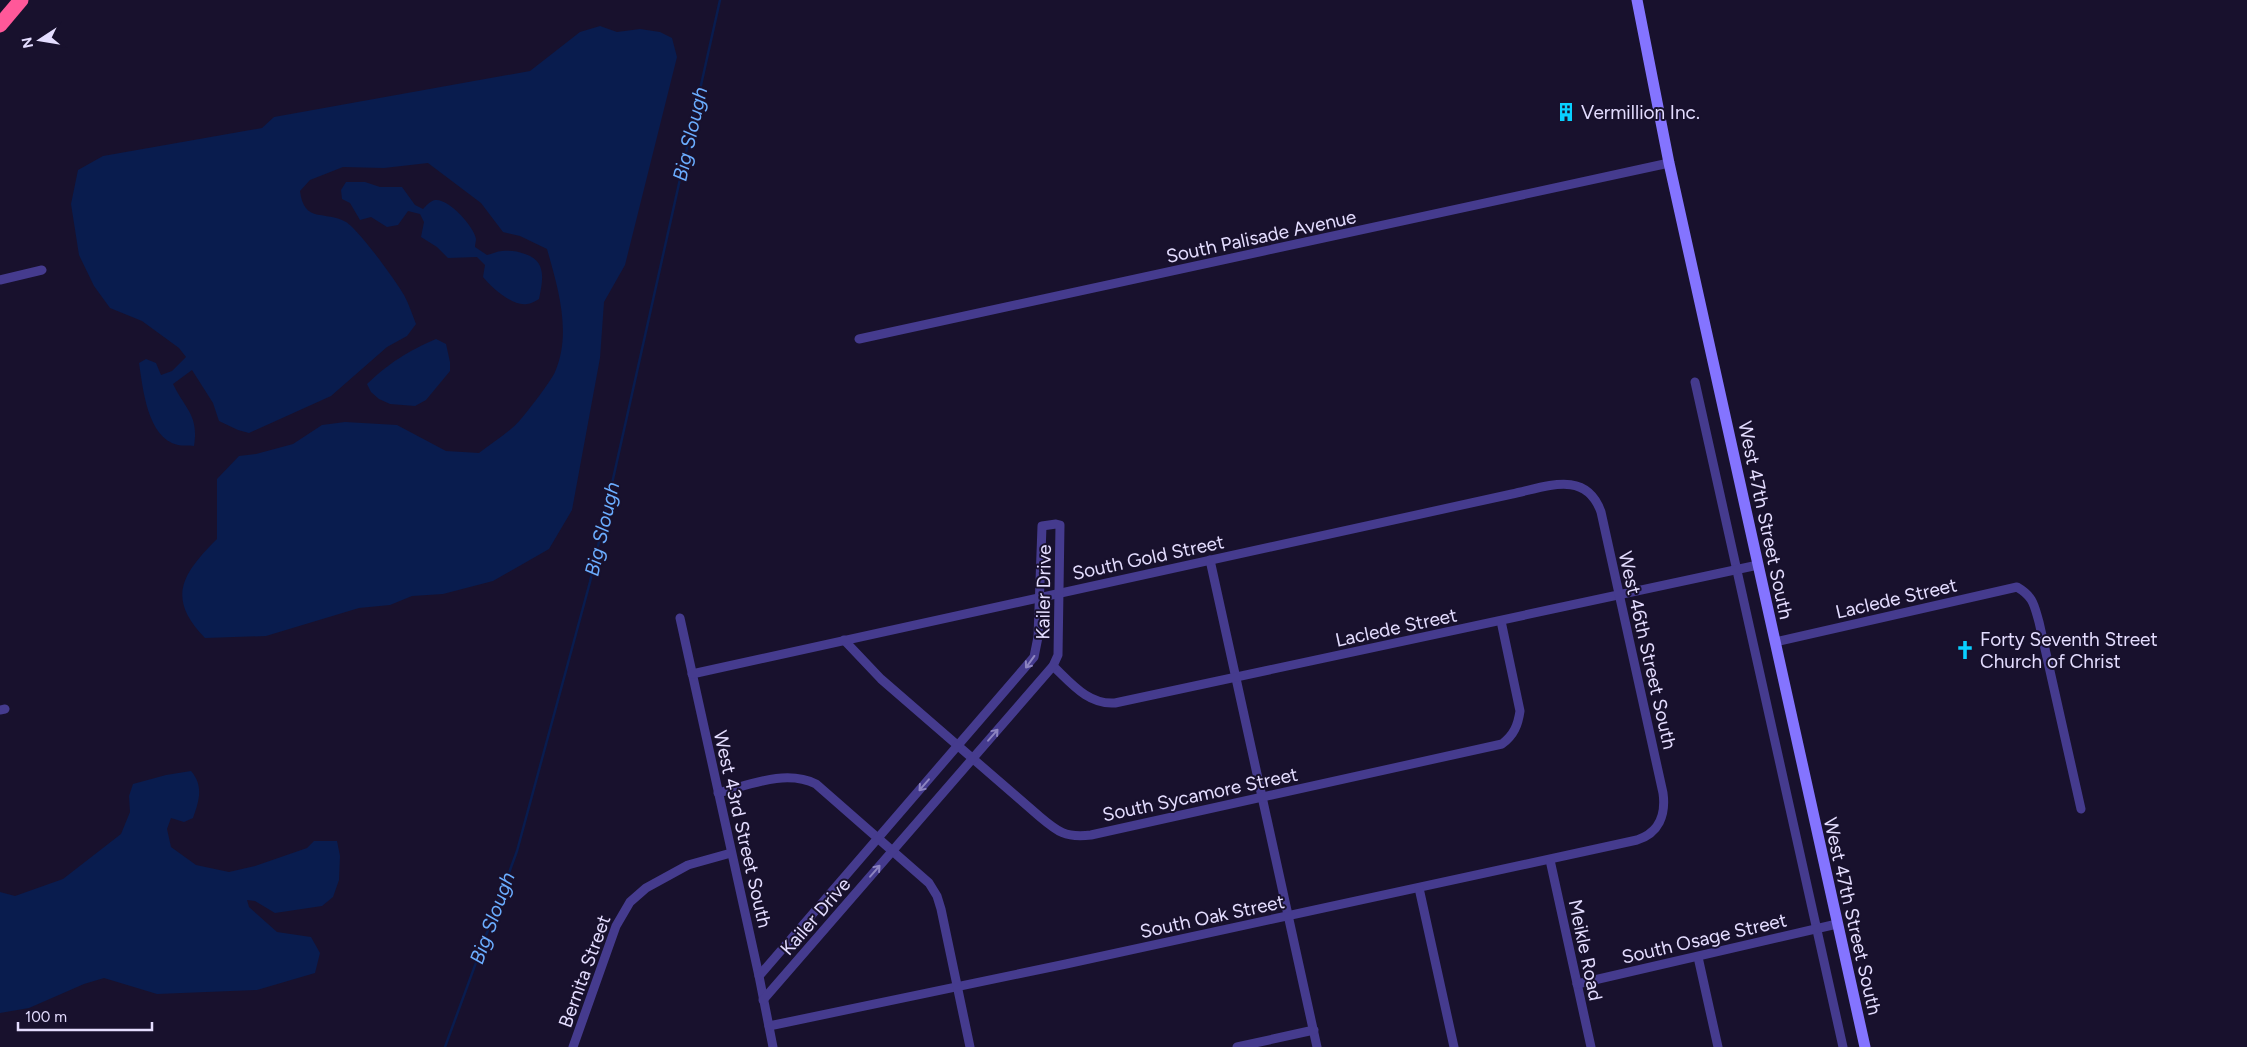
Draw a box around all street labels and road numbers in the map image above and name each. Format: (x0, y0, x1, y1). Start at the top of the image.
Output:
street label: South Palisade Avenue (1164, 205, 1358, 268)
street label: West 47th Street South (1733, 419, 1798, 621)
street label: South Gold Street (1070, 530, 1226, 585)
street label: Kailer Drive (1031, 544, 1056, 640)
street label: West 46th Street South (1614, 549, 1682, 751)
street label: Laclede Street (1833, 573, 1959, 624)
street label: Laclede Street (1333, 603, 1459, 652)
street label: West 43rd Street South (709, 728, 776, 930)
street label: South Sycamore Street (1100, 763, 1300, 826)
street label: West 47th Street South (1819, 815, 1886, 1017)
street label: Kailer Drive (775, 873, 855, 960)
street label: South Oak Street (1138, 890, 1287, 943)
street label: Meikle Road (1564, 897, 1607, 1003)
street label: South Osage Street (1619, 908, 1789, 969)
street label: Bernita Street (553, 912, 615, 1031)

